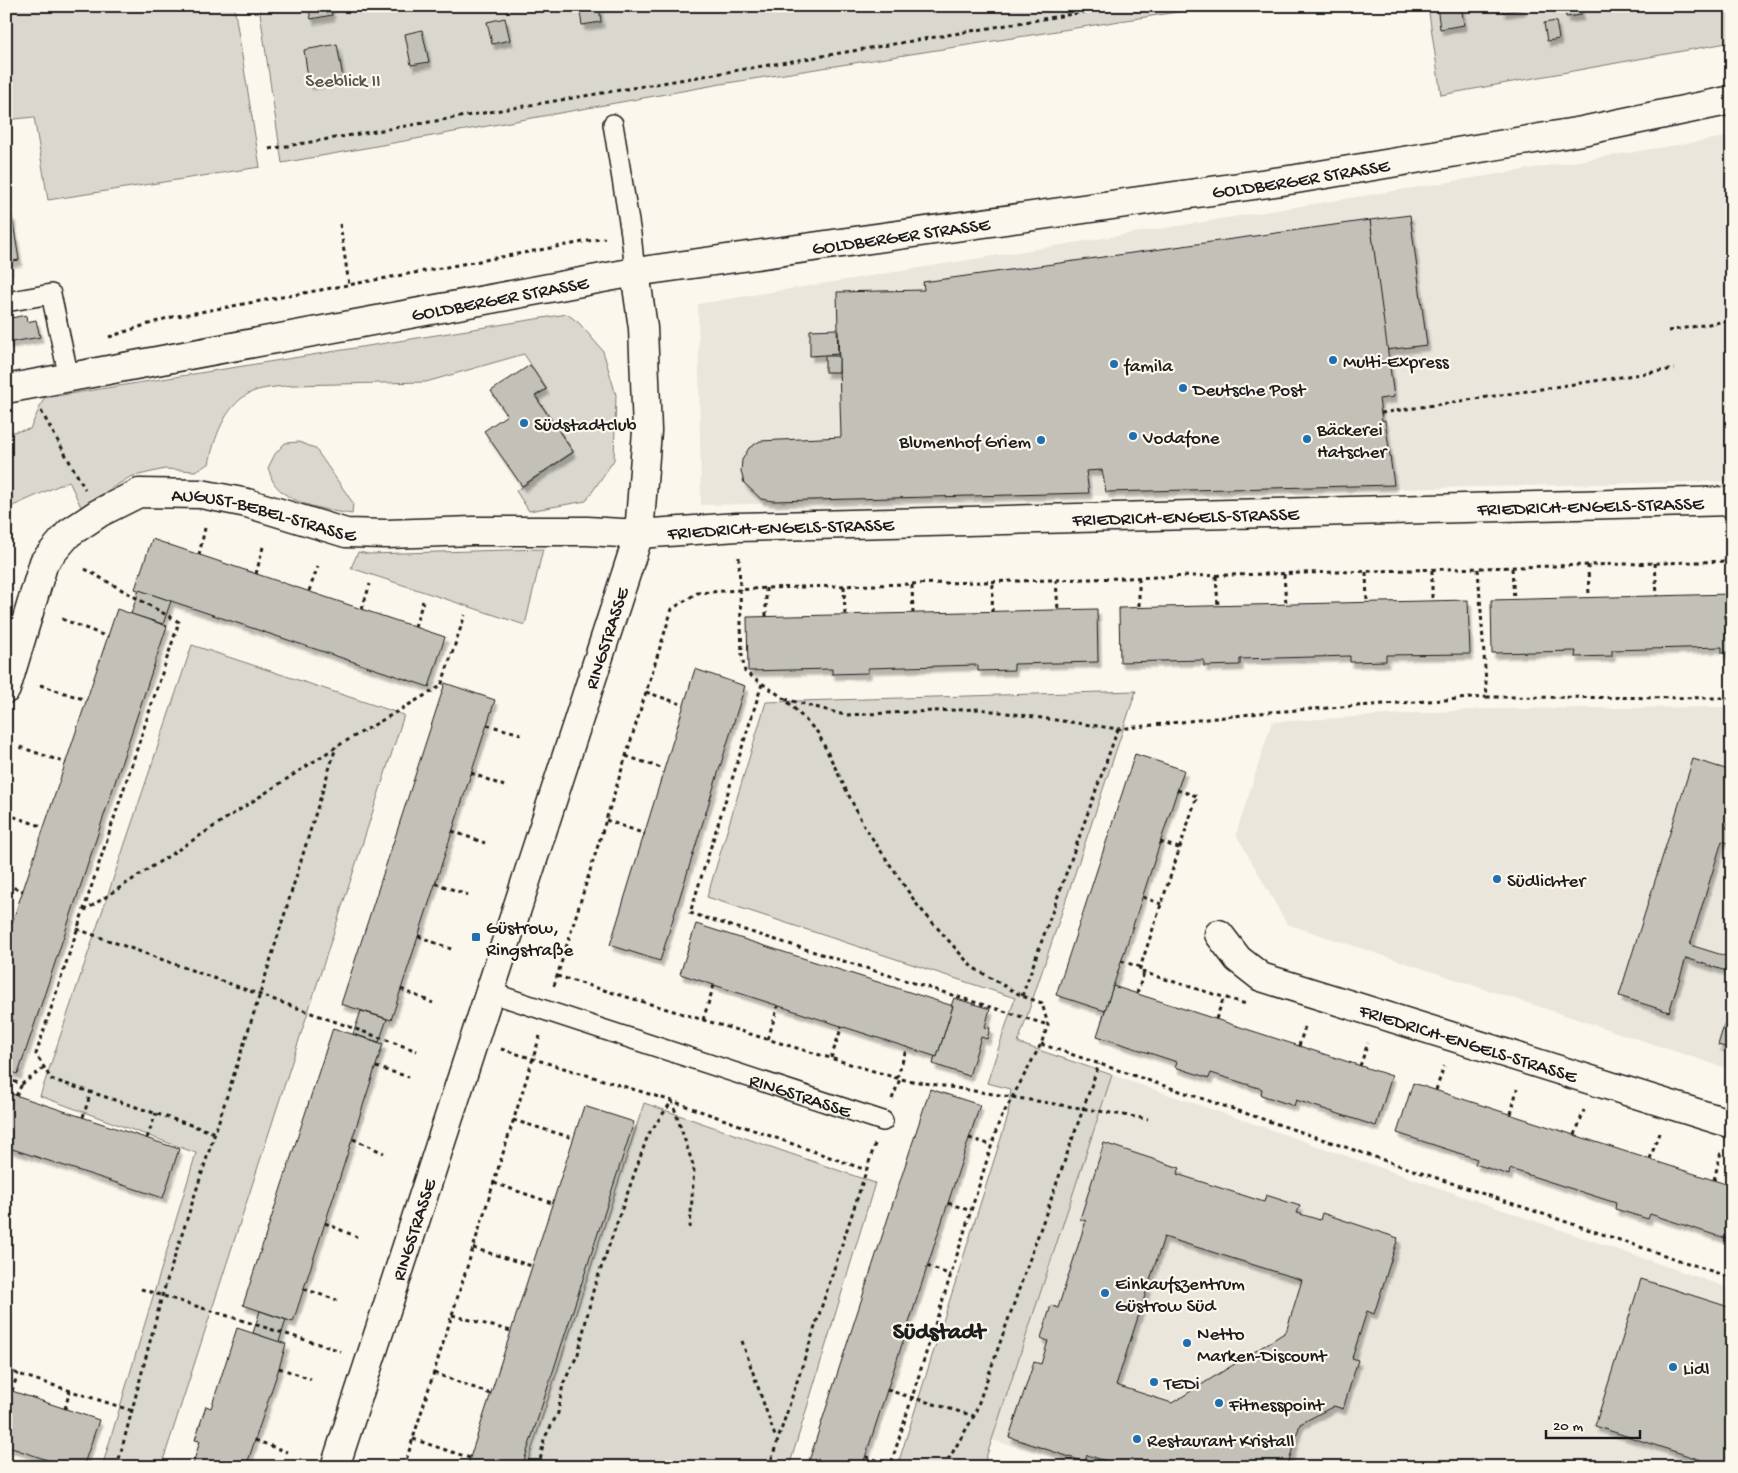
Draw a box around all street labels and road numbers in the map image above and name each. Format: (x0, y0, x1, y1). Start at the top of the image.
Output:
street label: GOLDBERGER STRASSE (1211, 155, 1393, 206)
street label: GOLDBERGER STRASSE (811, 214, 993, 262)
street label: GOLDBERGER STRASSE (410, 273, 592, 328)
street label: AUGUST-BEBEL-STRASSE (171, 486, 357, 548)
street label: FRIEDRICH-ENGELS-STRASSE (1476, 494, 1705, 523)
street label: FRIEDRICH-ENGELS-STRASSE (1071, 504, 1300, 533)
street label: FRIEDRICH-ENGELS-STRASSE (666, 515, 896, 547)
street label: RINGSTRASSE (581, 584, 636, 693)
street label: FRIEDRICH-ENGELS-STRASSE (1355, 1000, 1580, 1090)
street label: RINGSTRASSE (746, 1070, 855, 1125)
street label: RINGSTRASSE (388, 1175, 443, 1284)

